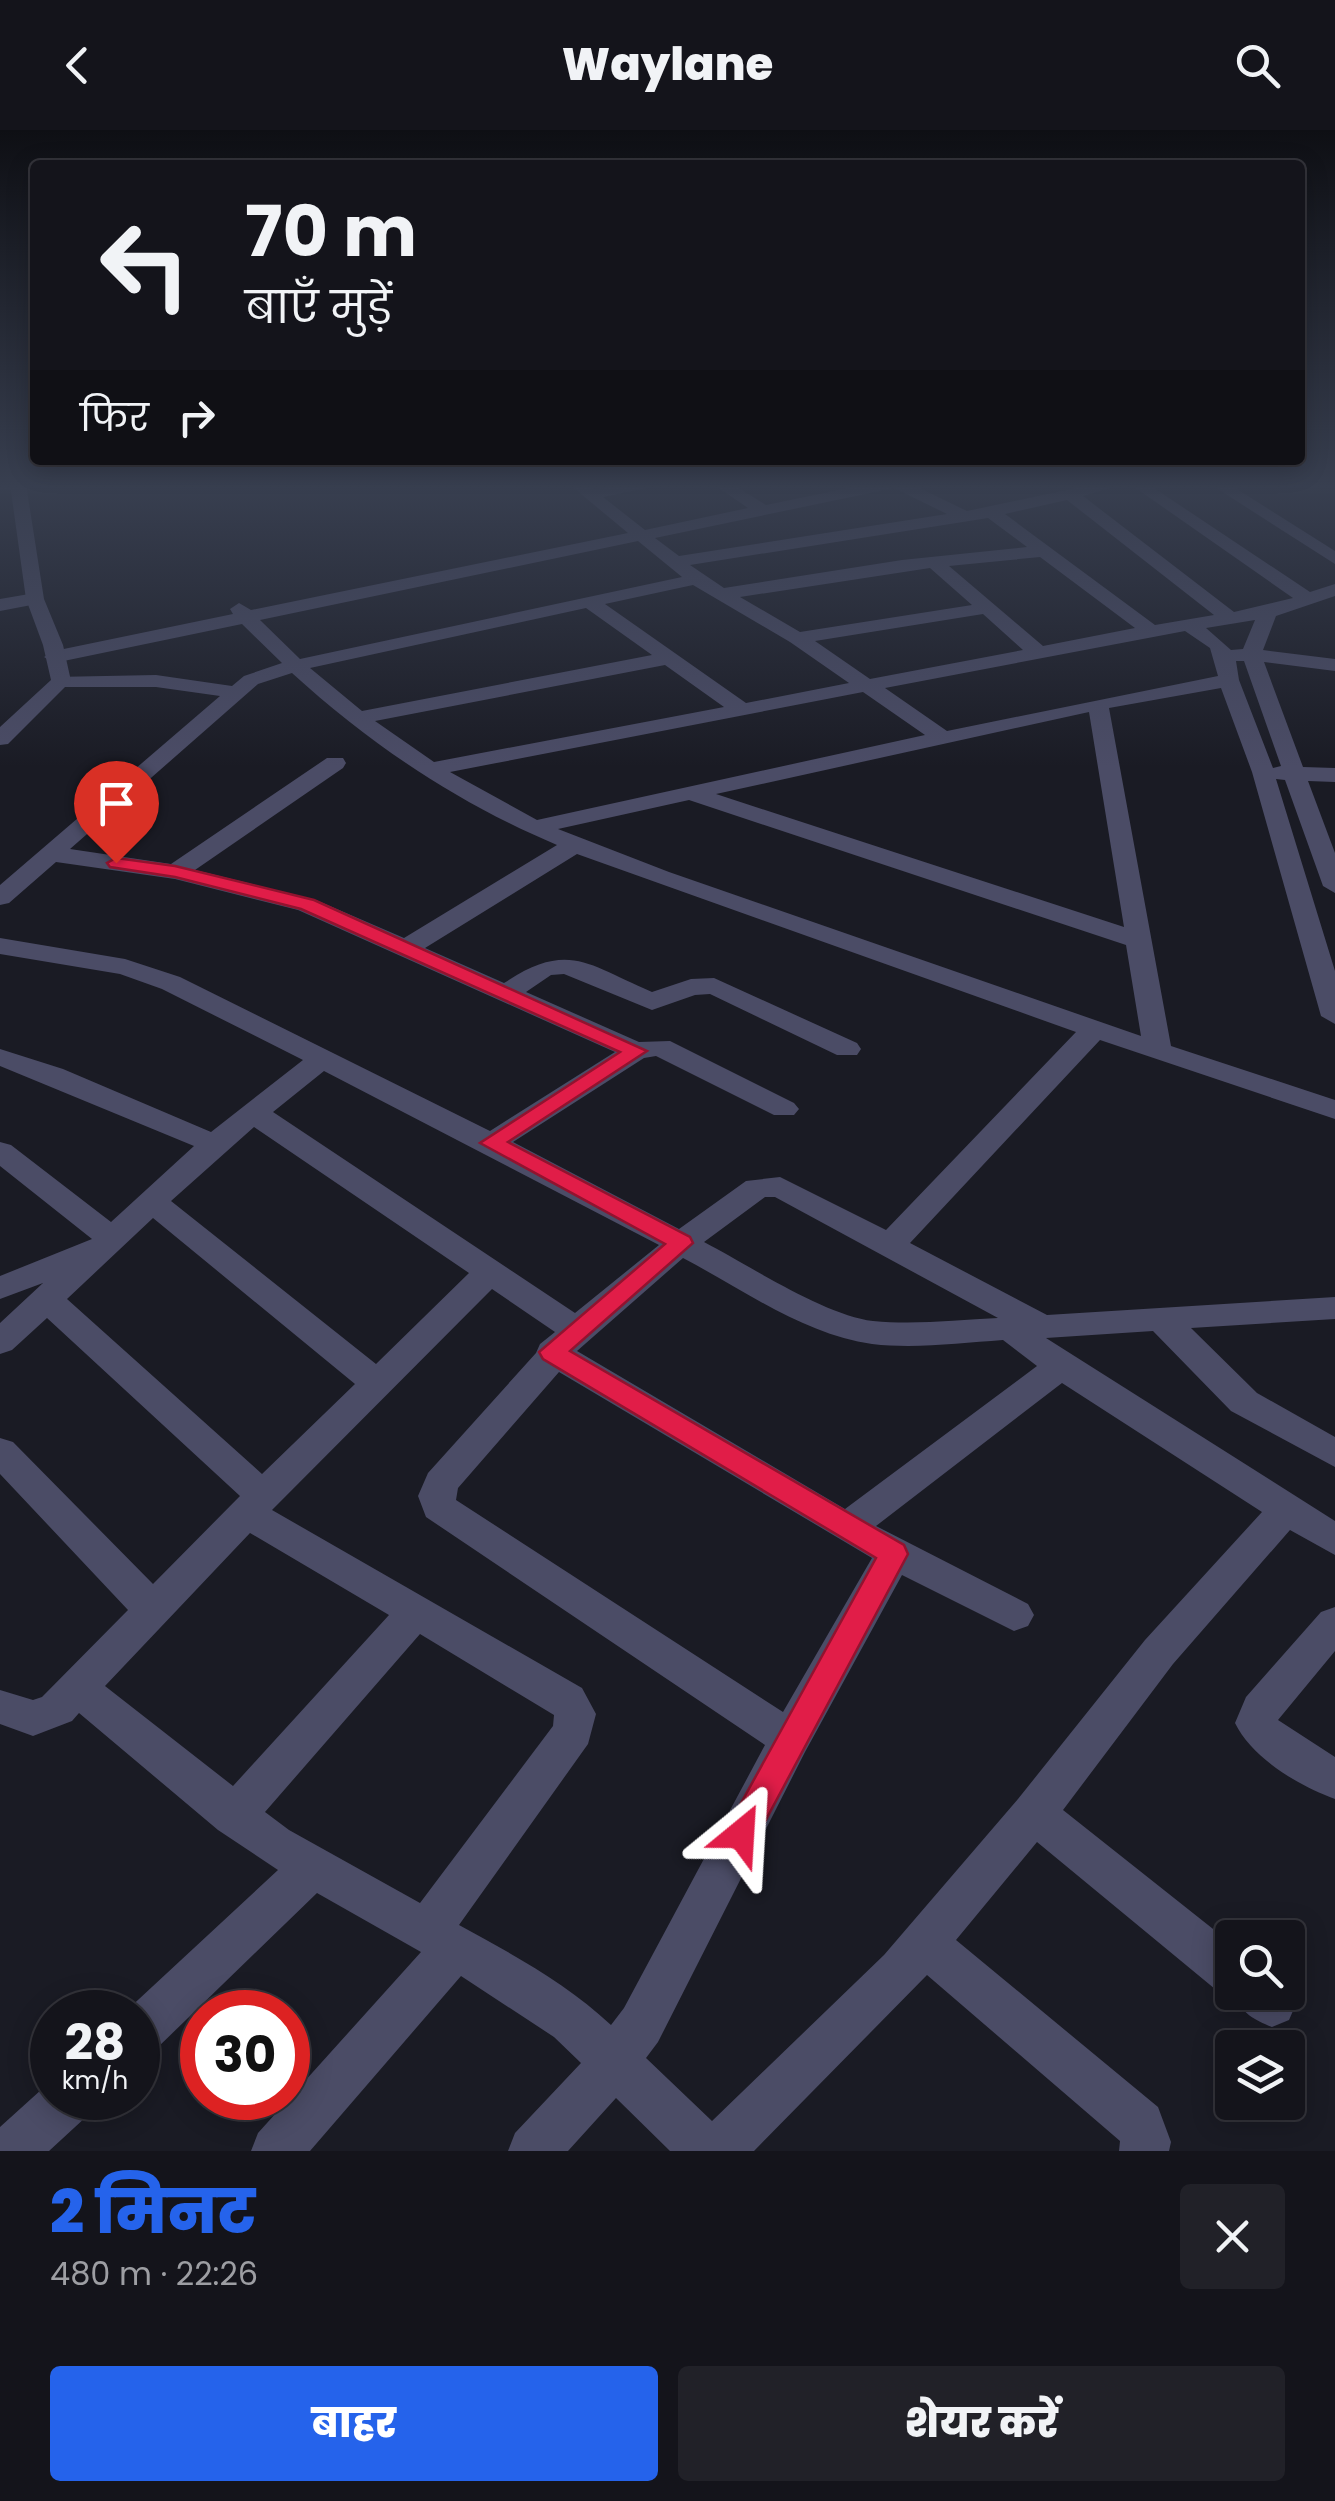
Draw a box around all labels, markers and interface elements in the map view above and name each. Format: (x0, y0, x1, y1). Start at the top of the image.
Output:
text: Waylane (562, 33, 773, 96)
icon: back (50, 38, 105, 93)
icon: search (1230, 38, 1285, 93)
text: 70 m (245, 182, 417, 281)
icon: left (80, 200, 210, 330)
text: बाएँ मुड़ें (245, 276, 392, 339)
icon: right (169, 390, 224, 445)
text: फिर (80, 391, 149, 444)
pin (74, 761, 159, 864)
icon: arrive (89, 776, 144, 831)
position arrow (689, 1782, 793, 1886)
map controls (1215, 1920, 1305, 2120)
button: search (1215, 1920, 1305, 2010)
speed limit sign: 30 (180, 1990, 310, 2120)
text: 28 (65, 2007, 125, 2078)
button: layers (1215, 2030, 1305, 2120)
text: km/h (62, 2063, 128, 2098)
text: 2 मिनट (50, 2170, 256, 2254)
button: close (1180, 2184, 1285, 2289)
text: 480 m · 22:26 (50, 2251, 258, 2296)
button: बाहर (50, 2366, 658, 2481)
button: शेयर करें (678, 2366, 1285, 2481)

